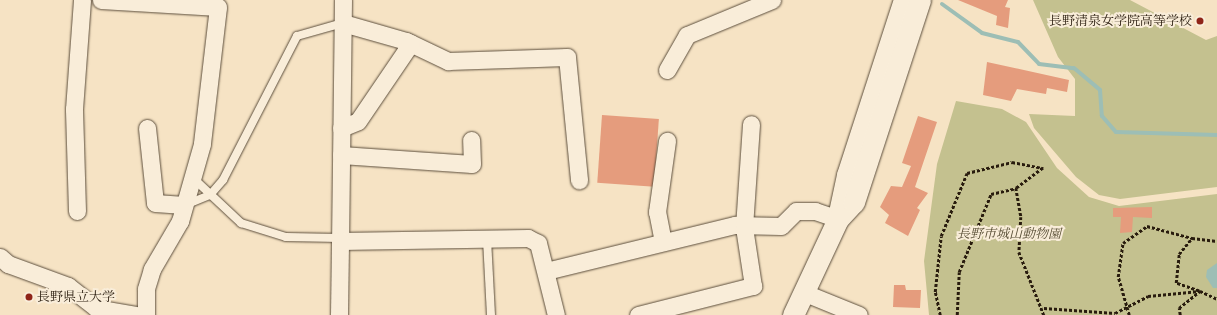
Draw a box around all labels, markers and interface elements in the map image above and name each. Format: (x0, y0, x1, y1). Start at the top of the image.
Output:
place label: 長野清泉女学院高等学校 (1049, 13, 1192, 29)
marker: 長野清泉女学院高等学校 (1195, 16, 1205, 26)
park label: 長野市城山動物園 (957, 226, 1061, 242)
place label: 長野県立大学 (37, 289, 115, 305)
marker: 長野県立大学 (24, 292, 34, 302)

